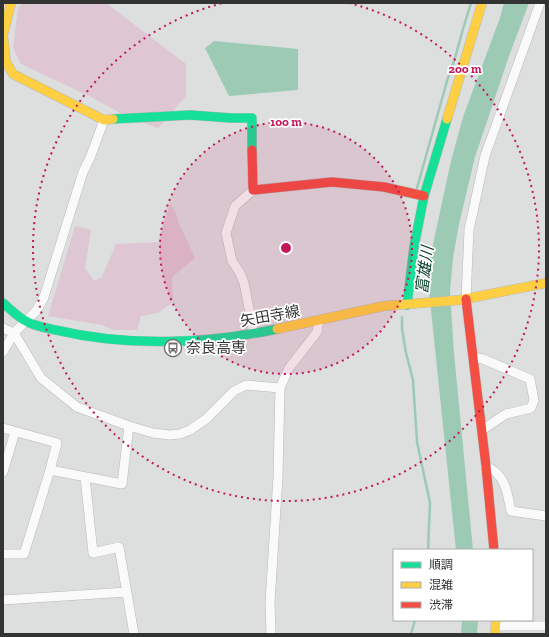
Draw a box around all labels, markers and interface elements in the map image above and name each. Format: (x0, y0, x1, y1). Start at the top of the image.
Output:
text: 200 m (448, 62, 482, 76)
text: 100 m (270, 115, 302, 129)
centre of rings (279, 241, 293, 255)
water label: 富雄川 (412, 243, 437, 295)
street label: 矢田寺線 (239, 302, 301, 330)
bus stop icon: 奈良高専 (163, 338, 183, 358)
place label: 奈良高専 (186, 339, 246, 357)
legend (393, 549, 533, 621)
text: 順調 (429, 558, 453, 572)
text: 混雑 (429, 578, 453, 592)
text: 渋滞 (429, 598, 453, 612)

